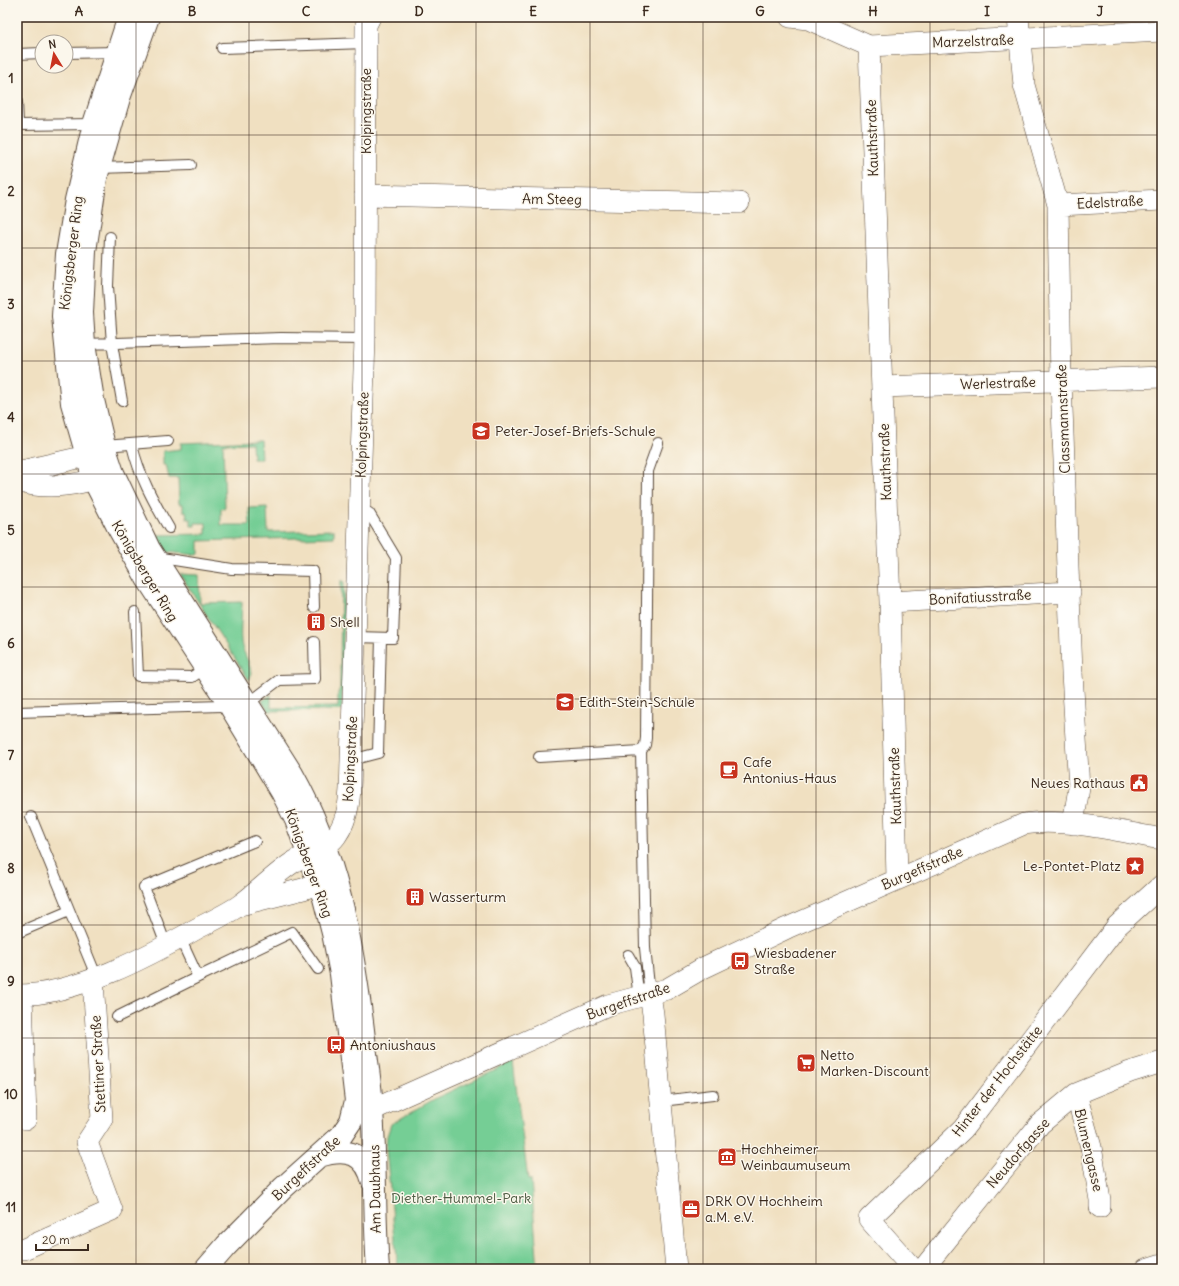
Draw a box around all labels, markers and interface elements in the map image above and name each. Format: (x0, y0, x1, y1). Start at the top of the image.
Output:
text: A (75, 3, 84, 20)
text: B (188, 3, 197, 20)
text: C (302, 3, 311, 20)
text: D (414, 3, 424, 20)
text: E (529, 3, 537, 20)
text: F (642, 3, 650, 20)
text: G (755, 3, 765, 20)
text: H (868, 3, 878, 20)
text: I (984, 3, 990, 20)
text: J (1097, 3, 1104, 20)
street label: Marzelstraße (932, 31, 1014, 51)
north arrow (34, 34, 74, 74)
text: N (47, 37, 57, 52)
street label: Kolpingstraße (357, 68, 375, 154)
text: 1 (8, 70, 14, 87)
street label: Kauthstraße (862, 99, 882, 177)
text: 2 (7, 183, 15, 200)
street label: Am Steeg (522, 189, 582, 209)
street label: Edelstraße (1076, 191, 1144, 213)
street label: Königsberger Ring (55, 195, 87, 311)
text: 3 (7, 296, 15, 313)
street label: Classmannstraße (1052, 364, 1074, 474)
street label: Werlestraße (960, 373, 1036, 393)
street label: Kolpingstraße (351, 392, 373, 478)
text: 4 (7, 409, 15, 426)
school or university icon: Peter-Josef-Briefs-Schule (470, 420, 492, 442)
place label: Peter-Josef-Briefs-Schule (495, 422, 656, 440)
street label: Kauthstraße (875, 423, 895, 501)
street label: Königsberger Ring (108, 517, 182, 625)
text: 5 (7, 522, 15, 539)
street label: Bonifatiusstraße (928, 585, 1032, 609)
building icon: Shell (305, 611, 327, 633)
place label: Shell (330, 613, 360, 631)
text: 6 (7, 635, 15, 652)
school or university icon: Edith-Stein-Schule (554, 691, 576, 713)
place label: Edith-Stein-Schule (579, 693, 695, 711)
street label: Kolpingstraße (339, 715, 361, 803)
text: 7 (8, 747, 15, 764)
street label: Kauthstraße (885, 747, 905, 825)
place label: Cafe Antonius-Haus (743, 753, 837, 787)
cafe icon: Cafe Antonius-Haus (718, 759, 740, 781)
public building icon: Neues Rathaus (1128, 772, 1150, 794)
place label: Neues Rathaus (1030, 774, 1125, 792)
street label: Königsberger Ring (281, 806, 337, 920)
street label: Burgeffstraße (878, 842, 966, 894)
place icon: Le-Pontet-Platz (1124, 855, 1146, 877)
place label: Le-Pontet-Platz (1023, 857, 1121, 875)
text: 8 (7, 860, 15, 877)
building icon: Wasserturm (404, 886, 426, 908)
place label: Wasserturm (429, 888, 506, 906)
place label: Wiesbadener Straße (754, 944, 837, 978)
bus stop icon: Wiesbadener Straße (729, 950, 751, 972)
text: 9 (7, 973, 15, 990)
street label: Burgeffstraße (584, 978, 672, 1024)
street label: Stettiner Straße (86, 1015, 110, 1113)
street label: Hinter der Hochstätte (948, 1022, 1046, 1140)
bus stop icon: Antoniushaus (325, 1034, 347, 1056)
place label: Antoniushaus (350, 1036, 436, 1054)
place label: Netto Marken-Discount (820, 1046, 929, 1080)
supermarket icon: Netto Marken-Discount (795, 1052, 817, 1074)
text: 10 (4, 1086, 18, 1103)
street label: Blumengasse (1071, 1107, 1107, 1193)
street label: Neudorfgasse (982, 1114, 1054, 1192)
street label: Burgeffstraße (268, 1132, 344, 1204)
place label: Hochheimer Weinbaumuseum (741, 1140, 851, 1174)
street label: Am Daubhaus (365, 1144, 385, 1234)
museum icon: Hochheimer Weinbaumuseum (716, 1146, 738, 1168)
park label: Diether-Hummel-Park (391, 1189, 531, 1207)
place label: DRK OV Hochheim a.M. e.V. (705, 1192, 823, 1226)
office icon: DRK OV Hochheim a.M. e.V. (680, 1198, 702, 1220)
text: 11 (6, 1199, 16, 1216)
scale bar (36, 1226, 88, 1252)
text: 20 m (42, 1232, 70, 1247)

